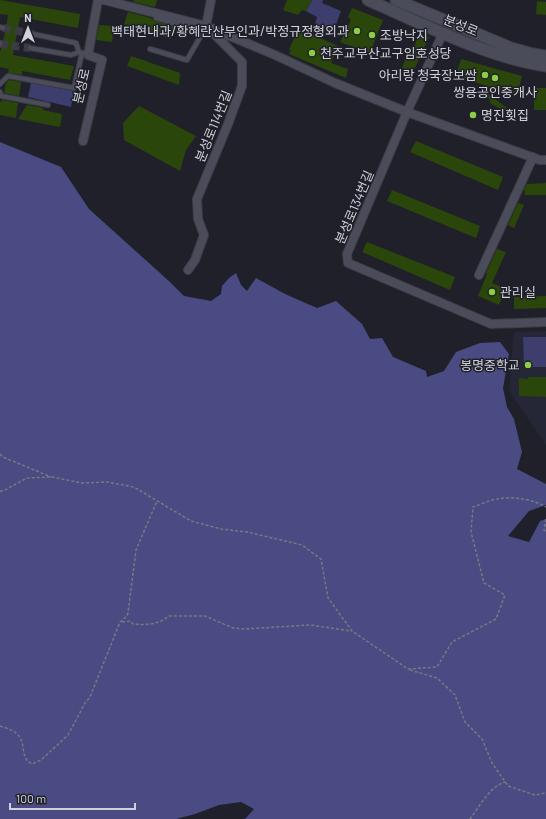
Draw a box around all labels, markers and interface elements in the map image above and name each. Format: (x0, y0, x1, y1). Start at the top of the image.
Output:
north arrow (8, 8, 48, 48)
text: N (24, 11, 32, 24)
street label: 분성로 (441, 11, 481, 39)
place label: 백태현내과/황혜란산부인과/박정규정형외과 (111, 23, 349, 39)
marker: 백태현내과/황혜란산부인과/박정규정형외과 (352, 26, 362, 36)
place label: 조방낙지 (380, 27, 428, 43)
marker: 조방낙지 (367, 30, 377, 40)
place label: 천주교부산교구임호성당 (320, 45, 452, 61)
marker: 천주교부산교구임호성당 (307, 48, 317, 58)
street label: 분성로 (69, 67, 93, 105)
place label: 아리랑 청국장보쌈 (379, 67, 477, 83)
marker: 아리랑 청국장보쌈 (480, 70, 490, 80)
marker: 쌍용공인중개사 (490, 73, 500, 83)
place label: 쌍용공인중개사 (453, 84, 537, 100)
street label: 분성로114번길 (191, 88, 235, 164)
place label: 명진횟집 (481, 107, 529, 123)
marker: 명진횟집 (468, 110, 478, 120)
street label: 분성로134번길 (331, 168, 377, 246)
place label: 관리실 (500, 284, 536, 300)
marker: 관리실 (487, 287, 497, 297)
place label: 봉명중학교 (460, 357, 520, 373)
marker: 봉명중학교 (523, 360, 533, 370)
scale bar (10, 785, 135, 811)
text: 100 m (16, 791, 46, 805)

